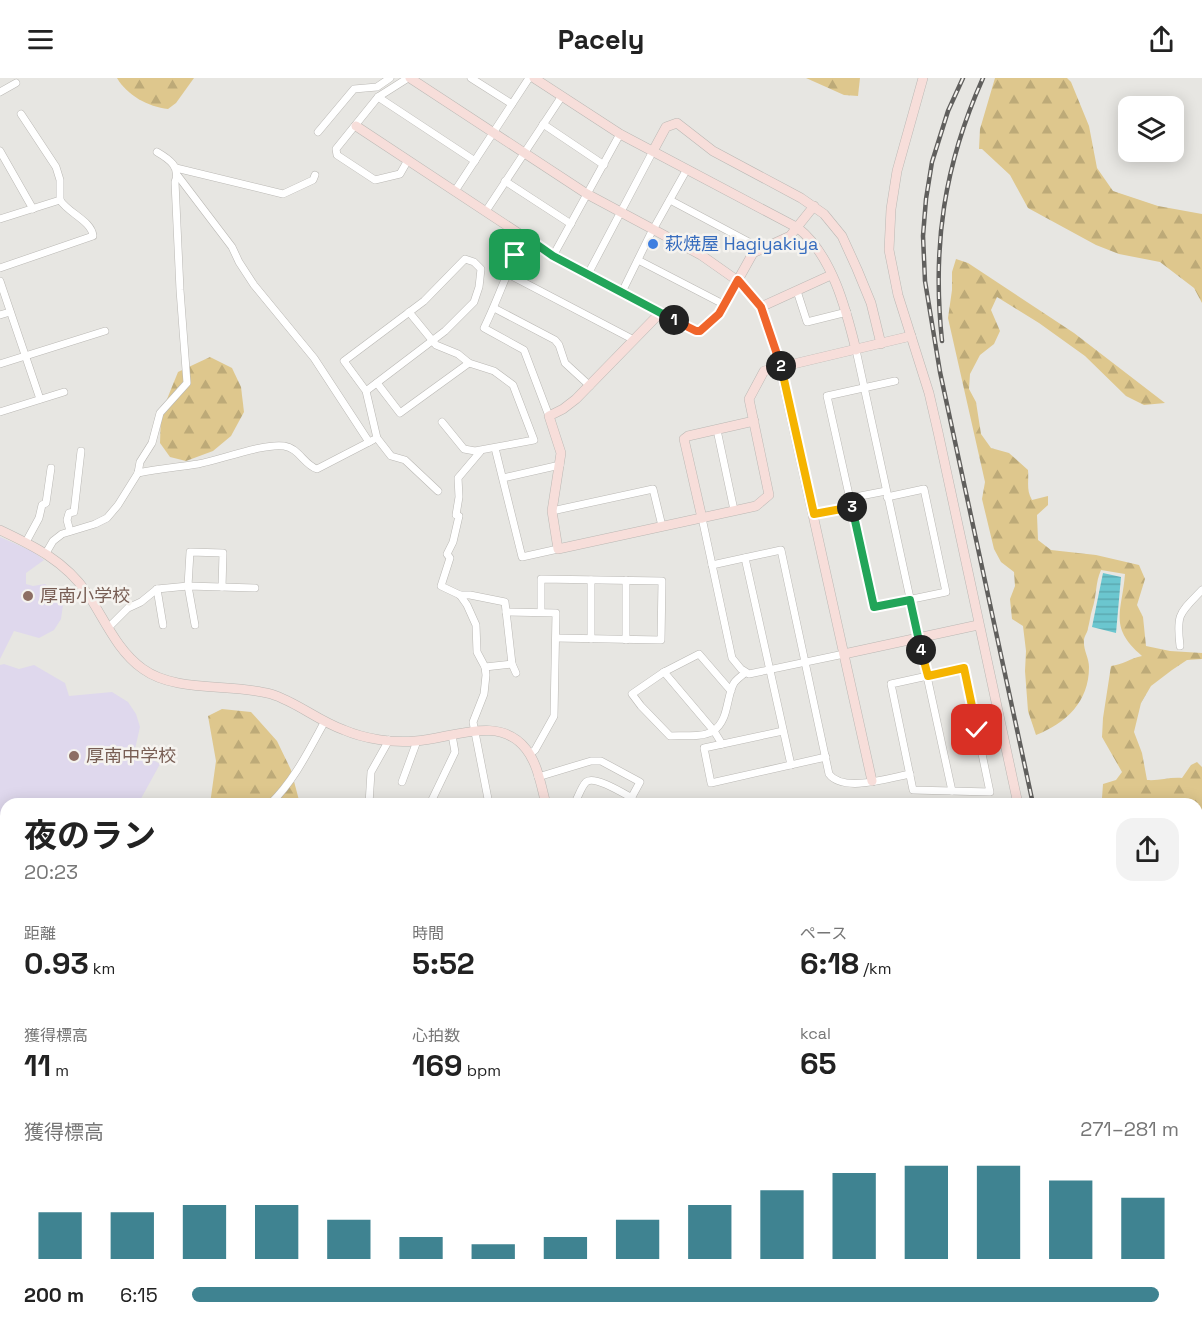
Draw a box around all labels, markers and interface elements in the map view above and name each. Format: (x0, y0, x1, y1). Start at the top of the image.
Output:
text: Pacely (558, 22, 644, 57)
icon: menu (24, 23, 57, 56)
icon: share (1145, 23, 1178, 56)
map controls (1118, 96, 1184, 162)
button: layers (1118, 96, 1184, 162)
pin (489, 229, 540, 280)
place label: 萩焼屋 Hagiyakiya (665, 232, 818, 255)
marker: 萩焼屋 Hagiyakiya (646, 237, 660, 251)
icon: arrive (498, 238, 531, 271)
pin: 1 (659, 305, 689, 335)
text: 1 (670, 309, 678, 330)
pin: 2 (766, 351, 796, 381)
text: 2 (776, 355, 786, 376)
pin: 3 (837, 492, 867, 522)
text: 3 (847, 496, 857, 517)
place label: 厚南小学校 (40, 584, 130, 607)
marker: 厚南小学校 (21, 589, 35, 603)
pin: 4 (906, 635, 936, 665)
text: 4 (916, 639, 926, 660)
pin (951, 704, 1002, 755)
icon: check (960, 713, 993, 746)
place label: 厚南中学校 (86, 744, 176, 767)
marker: 厚南中学校 (67, 749, 81, 763)
text: 夜のラン (24, 815, 156, 857)
button: share (1116, 818, 1179, 881)
text: 20:23 (24, 859, 78, 885)
text: 距離 (24, 923, 56, 944)
text: 時間 (412, 923, 444, 944)
text: ペース (800, 923, 847, 944)
text: 0.93 (24, 944, 89, 983)
text: 5:52 (412, 944, 475, 983)
text: 6:18 (800, 944, 859, 983)
text: km (89, 958, 115, 979)
text: /km (859, 958, 891, 979)
text: kcal (800, 1023, 831, 1044)
text: 獲得標高 (24, 1025, 88, 1046)
text: 心拍数 (412, 1025, 460, 1046)
text: 65 (800, 1044, 837, 1083)
text: 11 (24, 1046, 51, 1085)
text: 169 (412, 1046, 463, 1085)
text: m (51, 1060, 69, 1081)
text: bpm (463, 1060, 501, 1081)
text: 271–281 m (1080, 1116, 1179, 1142)
text: 獲得標高 (24, 1119, 104, 1145)
text: 200 m (24, 1282, 84, 1308)
text: 6:15 (120, 1282, 158, 1308)

